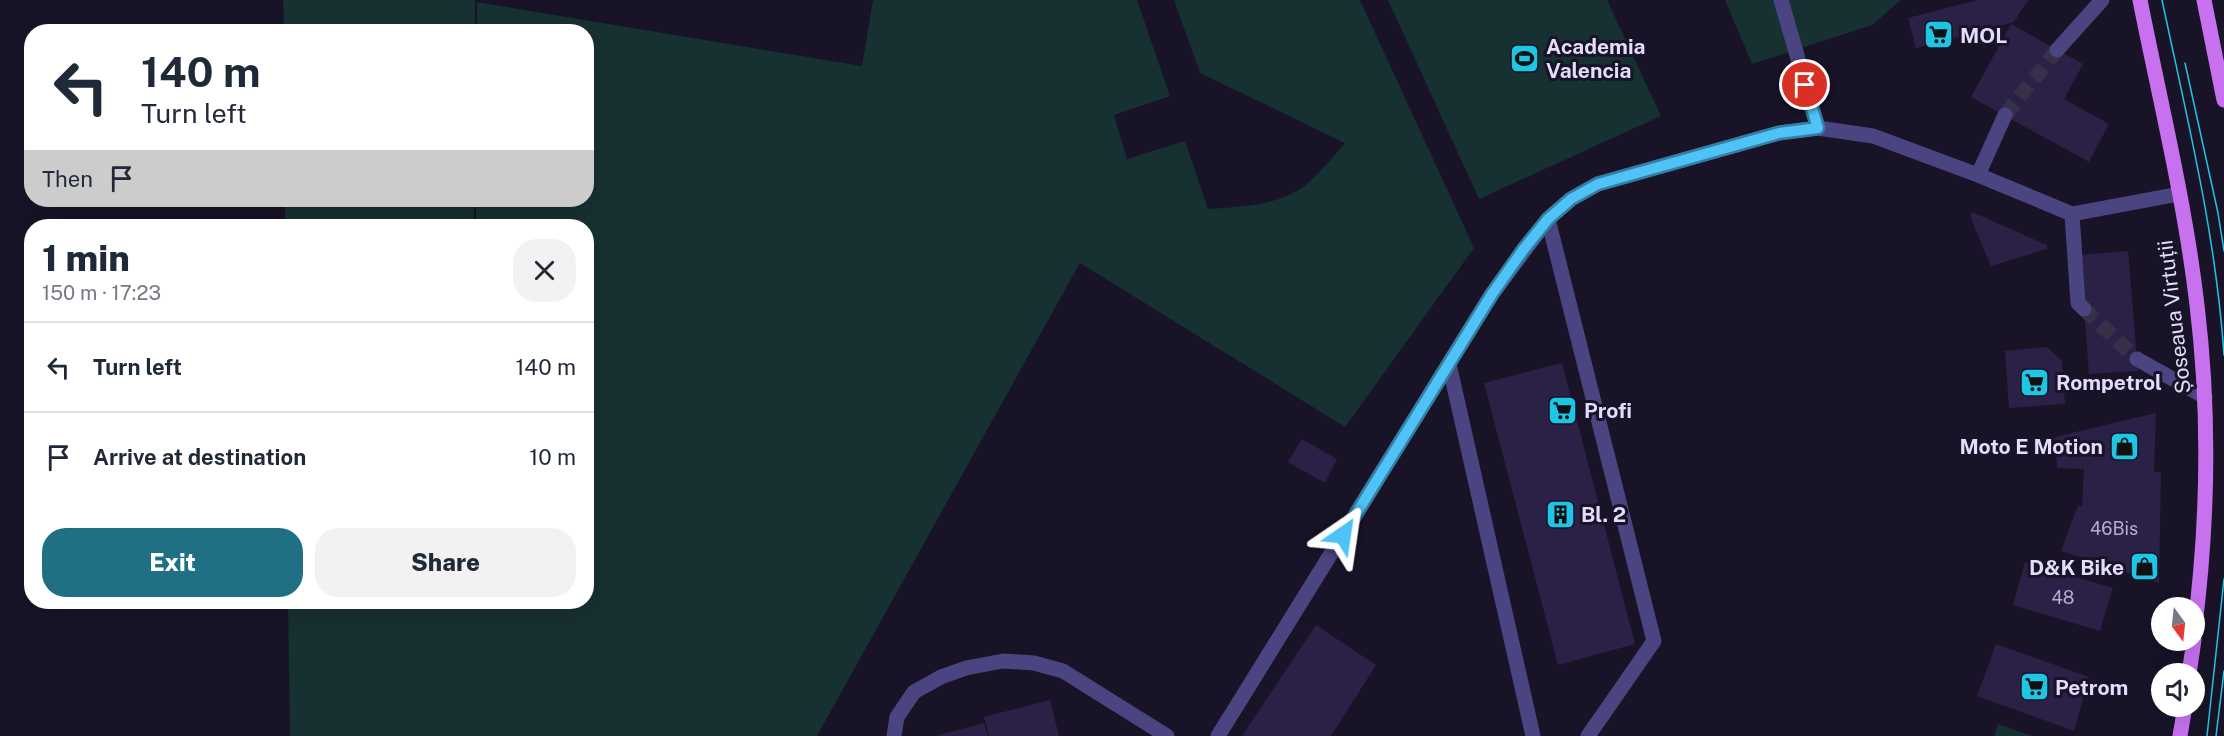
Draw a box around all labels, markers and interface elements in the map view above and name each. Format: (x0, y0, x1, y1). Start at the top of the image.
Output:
supermarket icon: MOL (1923, 19, 1955, 51)
place label: MOL (1960, 23, 2007, 48)
place label: Academia Valencia (1546, 34, 1645, 83)
sports icon: Academia Valencia (1509, 42, 1541, 74)
text: 140 m (141, 47, 261, 96)
icon: left (42, 48, 120, 126)
pin (1779, 59, 1830, 110)
icon: arrive (1788, 68, 1821, 101)
text: Turn left (141, 97, 247, 129)
icon: arrive (105, 162, 138, 195)
text: Then (42, 166, 93, 192)
text: 1 min (42, 237, 130, 279)
button: close (513, 239, 576, 302)
street label: Șoseaua Virtuții (2152, 239, 2196, 395)
text: 150 m · 17:23 (42, 281, 161, 305)
icon: left (42, 351, 75, 384)
text: Turn left (93, 354, 182, 380)
text: 140 m (515, 354, 576, 380)
supermarket icon: Rompetrol (2019, 366, 2051, 398)
place label: Rompetrol (2056, 370, 2162, 395)
supermarket icon: Profi (1547, 394, 1579, 426)
place label: Profi (1584, 398, 1632, 423)
shop icon: Moto E Motion (2108, 430, 2140, 462)
place label: Moto E Motion (1959, 434, 2103, 459)
icon: arrive (42, 441, 75, 474)
text: Arrive at destination (93, 444, 306, 470)
text: 10 m (529, 444, 576, 470)
building icon: Bl. 2 (1544, 498, 1576, 530)
place label: Bl. 2 (1581, 502, 1626, 527)
position arrow (1311, 503, 1375, 567)
house number: 46Bis (2090, 518, 2138, 539)
button: Exit (42, 528, 303, 597)
button: Share (315, 528, 576, 597)
shop icon: D&K Bike (2129, 551, 2161, 583)
place label: D&K Bike (2029, 555, 2124, 580)
house number: 48 (2052, 587, 2074, 608)
north arrow (2151, 597, 2205, 651)
map controls (2151, 597, 2205, 717)
button: sound (2151, 663, 2205, 717)
supermarket icon: Petrom (2018, 671, 2050, 703)
place label: Petrom (2055, 675, 2128, 700)

